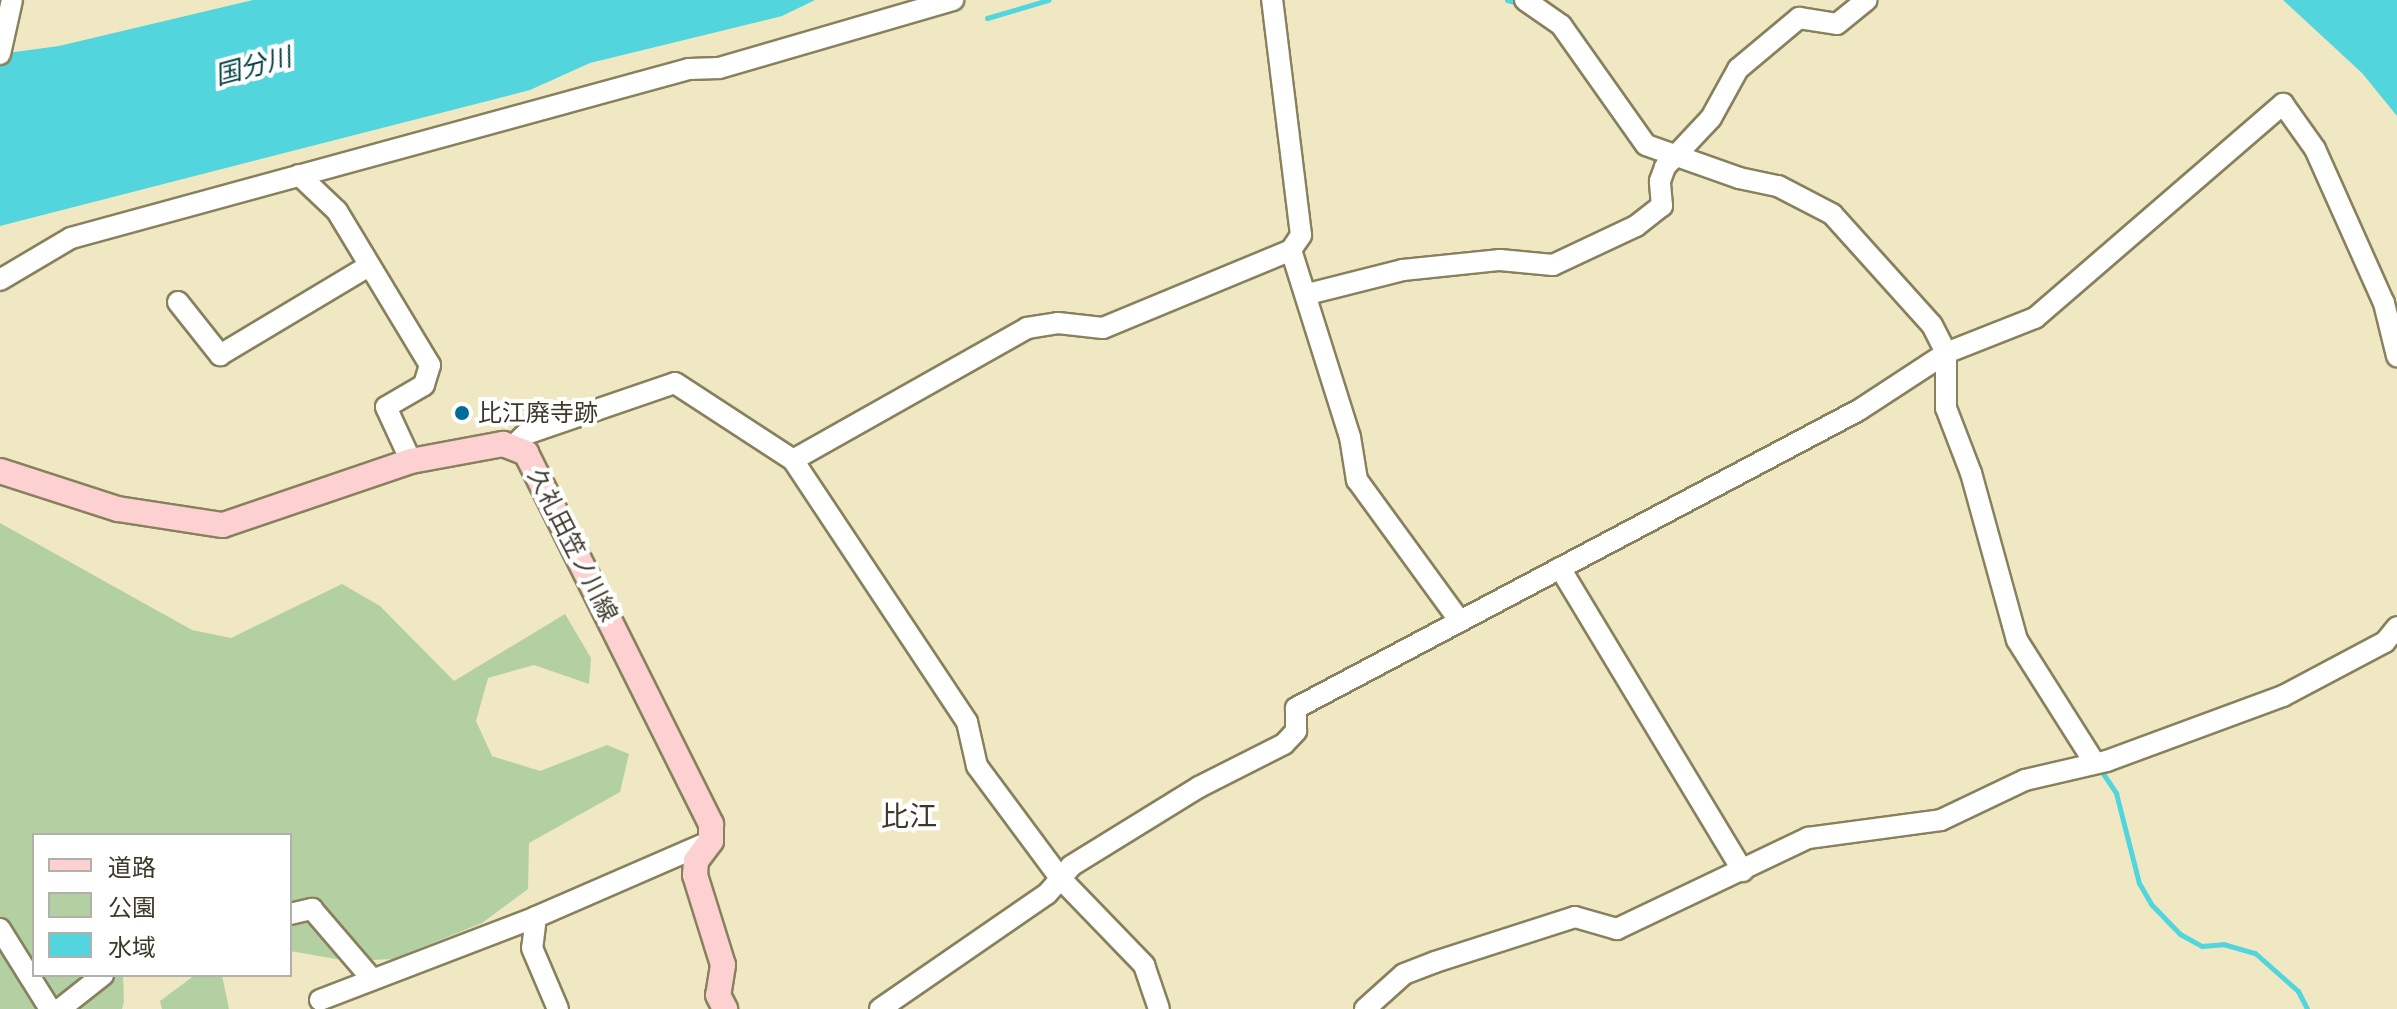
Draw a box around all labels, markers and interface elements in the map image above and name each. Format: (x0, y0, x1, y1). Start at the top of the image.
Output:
water label: 国分川 (211, 41, 295, 91)
place label: 比江廃寺跡 (478, 399, 598, 427)
marker: 比江廃寺跡 (453, 404, 471, 422)
street label: 久礼田笠ノ川線 (522, 464, 624, 626)
district label: 比江 (881, 799, 937, 833)
legend (32, 833, 292, 977)
text: 道路 (108, 852, 156, 883)
text: 公園 (108, 892, 156, 923)
text: 水域 (108, 932, 156, 963)

